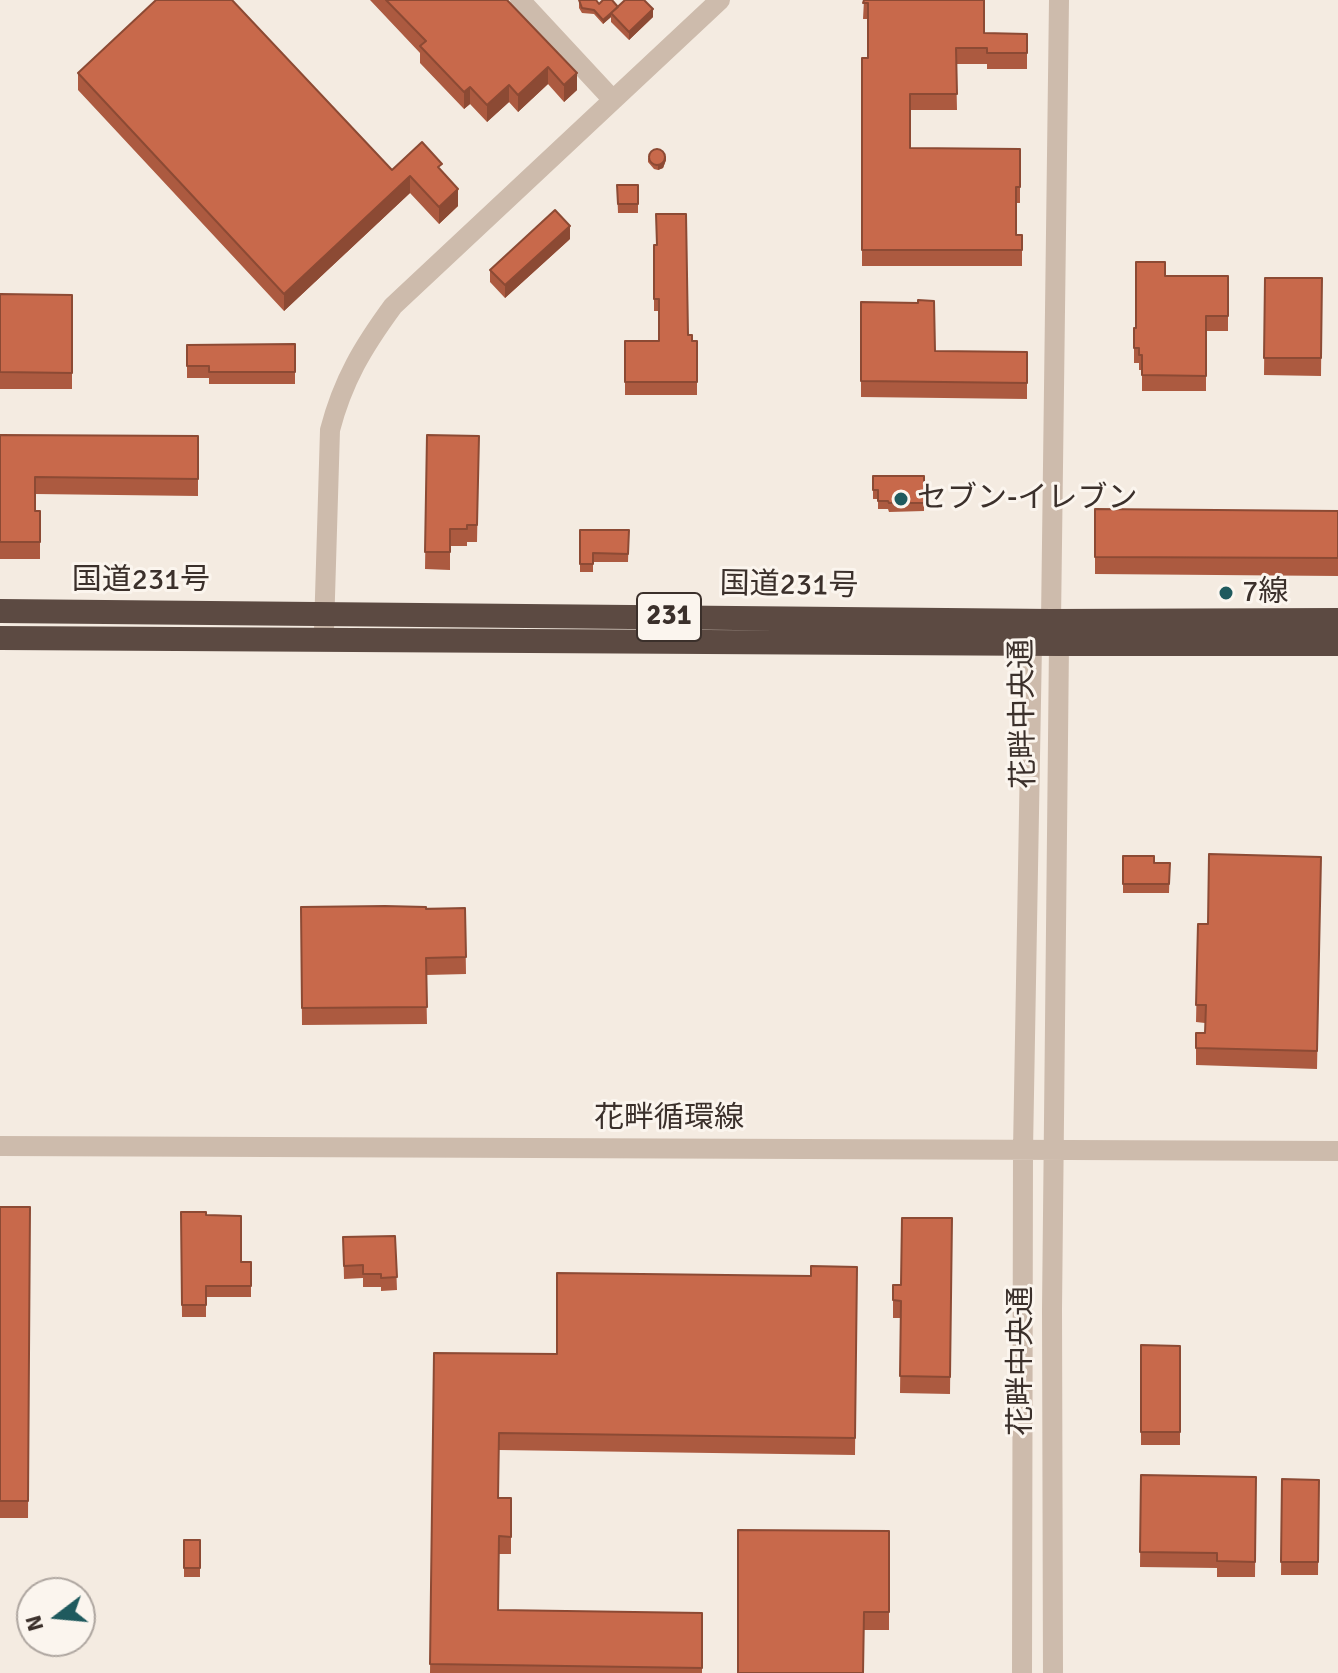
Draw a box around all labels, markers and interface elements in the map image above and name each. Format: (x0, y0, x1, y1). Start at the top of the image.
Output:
place label: セブン-イレブン (917, 481, 1137, 517)
marker: セブン-イレブン (892, 490, 910, 508)
street label: 国道231号 (72, 563, 210, 599)
street label: 国道231号 (719, 567, 859, 605)
place label: 7線 (1242, 575, 1288, 611)
marker: 7線 (1217, 584, 1235, 602)
road number: 231 (637, 593, 701, 641)
street label: 花畔中央通 (1005, 639, 1043, 789)
street label: 花畔循環線 (594, 1101, 744, 1137)
street label: 花畔中央通 (1004, 1286, 1040, 1436)
north arrow (16, 1577, 96, 1657)
text: N (19, 1612, 49, 1634)

